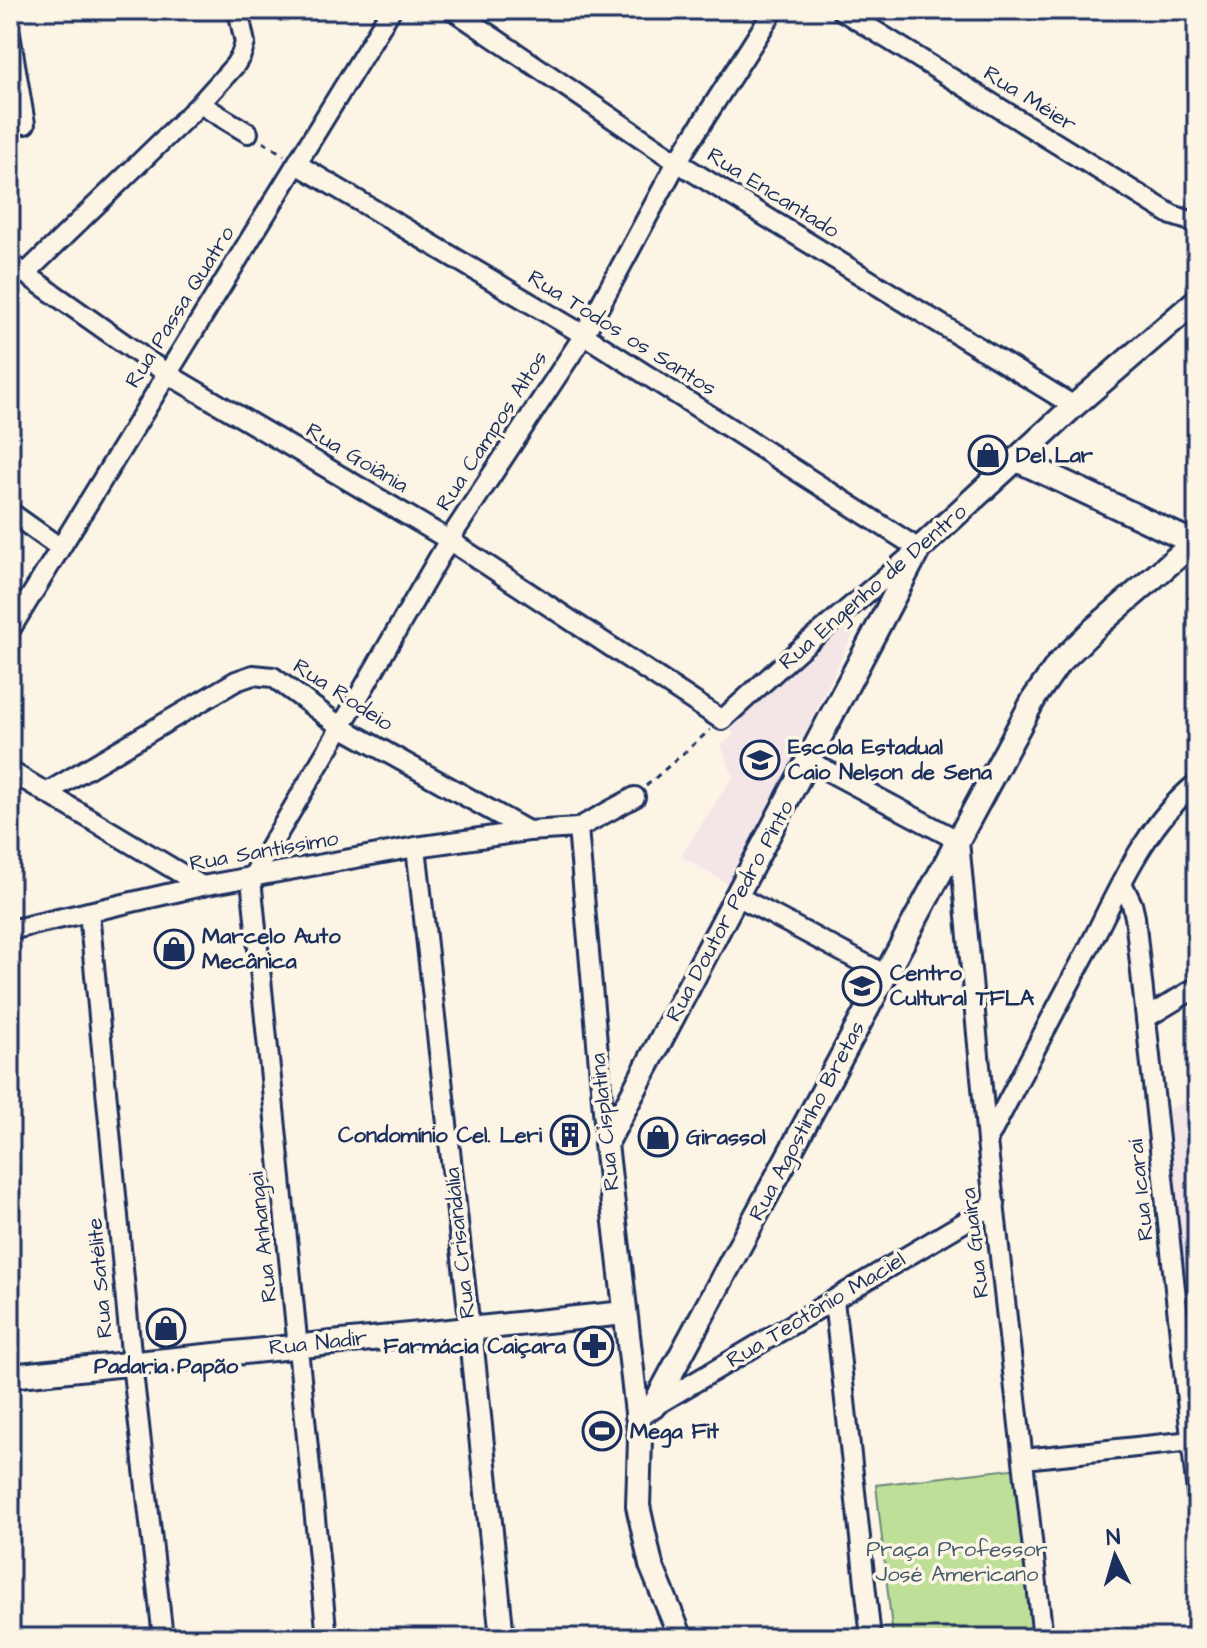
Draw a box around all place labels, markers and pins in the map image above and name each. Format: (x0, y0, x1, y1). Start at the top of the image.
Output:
shop icon: Del Lar (967, 434, 1009, 476)
place label: Del Lar (1016, 440, 1094, 471)
place label: Escola Estadual Caio Nelson de Sena (788, 732, 993, 788)
school or university icon: Escola Estadual Caio Nelson de Sena (739, 739, 781, 781)
place label: Marcelo Auto Mecânica (202, 921, 341, 977)
shop icon: Marcelo Auto Mecânica (153, 928, 195, 970)
place label: Centro Cultural TFLA (890, 958, 1035, 1014)
school or university icon: Centro Cultural TFLA (841, 965, 883, 1007)
building icon: Condomínio Cel. Leri (549, 1114, 591, 1156)
shop icon: Girassol (637, 1116, 679, 1158)
place label: Condomínio Cel. Leri (338, 1120, 543, 1151)
place label: Girassol (686, 1122, 766, 1153)
shop icon: Padaria Papão (145, 1307, 187, 1349)
pharmacy icon: Farmácia Caiçara (573, 1325, 615, 1367)
place label: Farmácia Caiçara (383, 1331, 567, 1362)
place label: Padaria Papão (94, 1351, 239, 1382)
sports icon: Mega Fit (581, 1410, 623, 1452)
place label: Mega Fit (630, 1416, 720, 1448)

